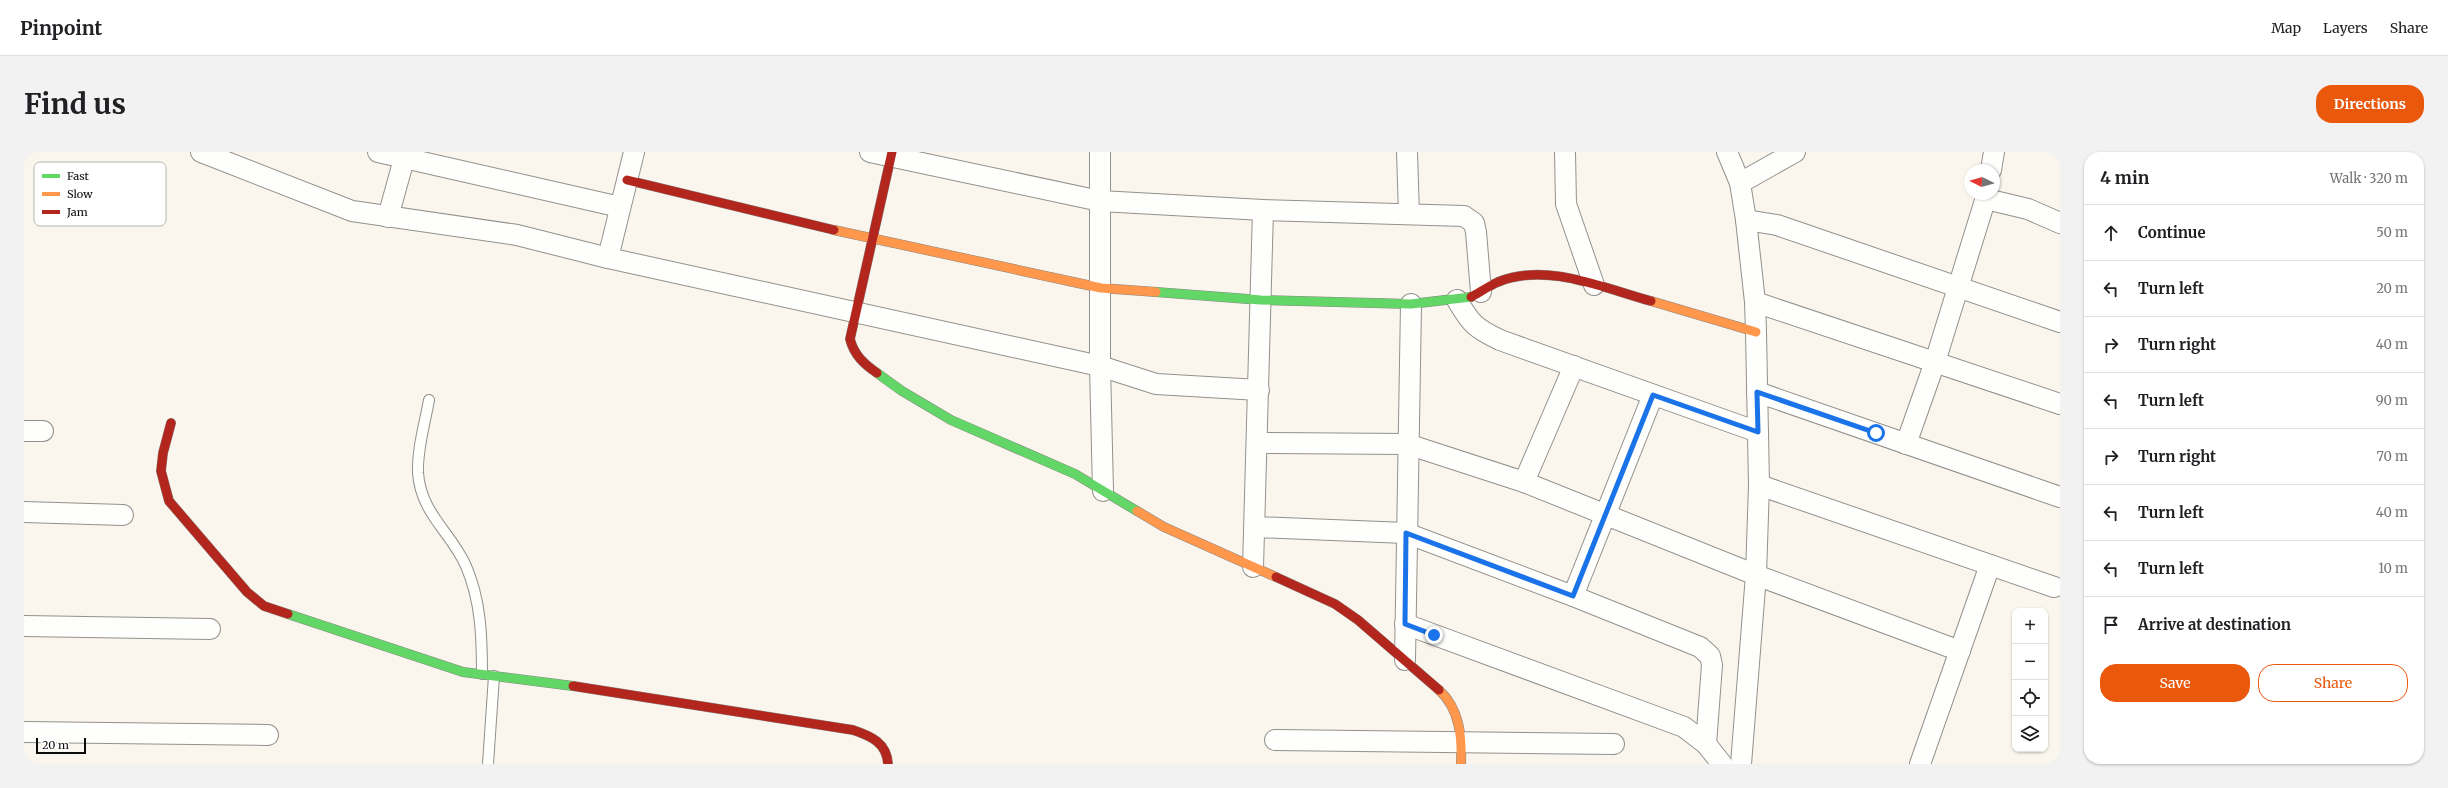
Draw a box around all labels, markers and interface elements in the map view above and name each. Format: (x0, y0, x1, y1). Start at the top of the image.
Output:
text: Pinpoint (20, 16, 102, 40)
text: Map (2271, 19, 2301, 37)
text: Layers (2323, 19, 2368, 37)
text: Share (2390, 19, 2428, 37)
button: Directions (2316, 85, 2424, 123)
text: Find us (24, 86, 126, 122)
legend (34, 162, 166, 226)
north arrow (1964, 164, 2000, 200)
text: 4 min (2100, 167, 2149, 189)
text: Fast (67, 169, 90, 183)
text: Walk · 320 m (2330, 170, 2408, 187)
text: Slow (67, 187, 93, 201)
text: Jam (66, 205, 88, 219)
icon: ahead (2100, 222, 2122, 244)
text: Continue (2138, 223, 2206, 242)
text: 50 m (2376, 224, 2408, 241)
icon: left (2100, 278, 2122, 300)
text: Turn left (2138, 279, 2204, 298)
text: 20 m (2376, 280, 2408, 297)
icon: right (2100, 334, 2122, 356)
text: Turn right (2138, 335, 2216, 354)
text: 40 m (2376, 336, 2408, 353)
icon: left (2100, 390, 2122, 412)
text: Turn left (2138, 391, 2204, 410)
text: 90 m (2376, 392, 2408, 409)
route start (1867, 424, 1885, 442)
icon: right (2100, 446, 2122, 468)
text: Turn right (2138, 447, 2216, 466)
text: 70 m (2377, 448, 2408, 465)
icon: left (2100, 502, 2122, 524)
text: Turn left (2138, 503, 2204, 522)
text: 40 m (2376, 504, 2408, 521)
icon: left (2100, 558, 2122, 580)
text: Turn left (2138, 559, 2204, 578)
text: 10 m (2378, 560, 2408, 577)
map controls (2012, 608, 2048, 752)
button: + (2012, 608, 2048, 644)
icon: arrive (2100, 614, 2122, 636)
text: Arrive at destination (2138, 615, 2291, 634)
route end (1425, 626, 1443, 644)
button: − (2012, 644, 2048, 680)
button: Save (2100, 664, 2250, 702)
button: Share (2258, 664, 2408, 702)
button: locate (2012, 680, 2048, 716)
button: layers (2012, 716, 2048, 752)
scale bar (36, 736, 86, 755)
text: 20 m (42, 738, 69, 752)

